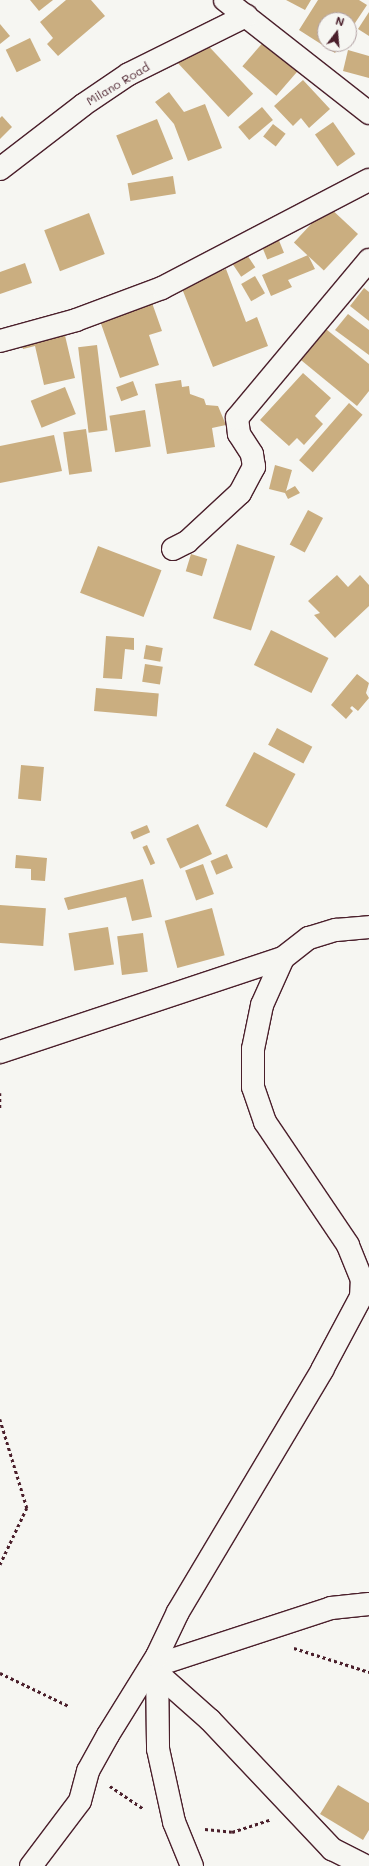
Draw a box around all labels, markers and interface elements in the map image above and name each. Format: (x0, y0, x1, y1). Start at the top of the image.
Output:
north arrow (317, 12, 357, 52)
text: N (334, 13, 346, 29)
street label: Milano Road (84, 59, 152, 109)

